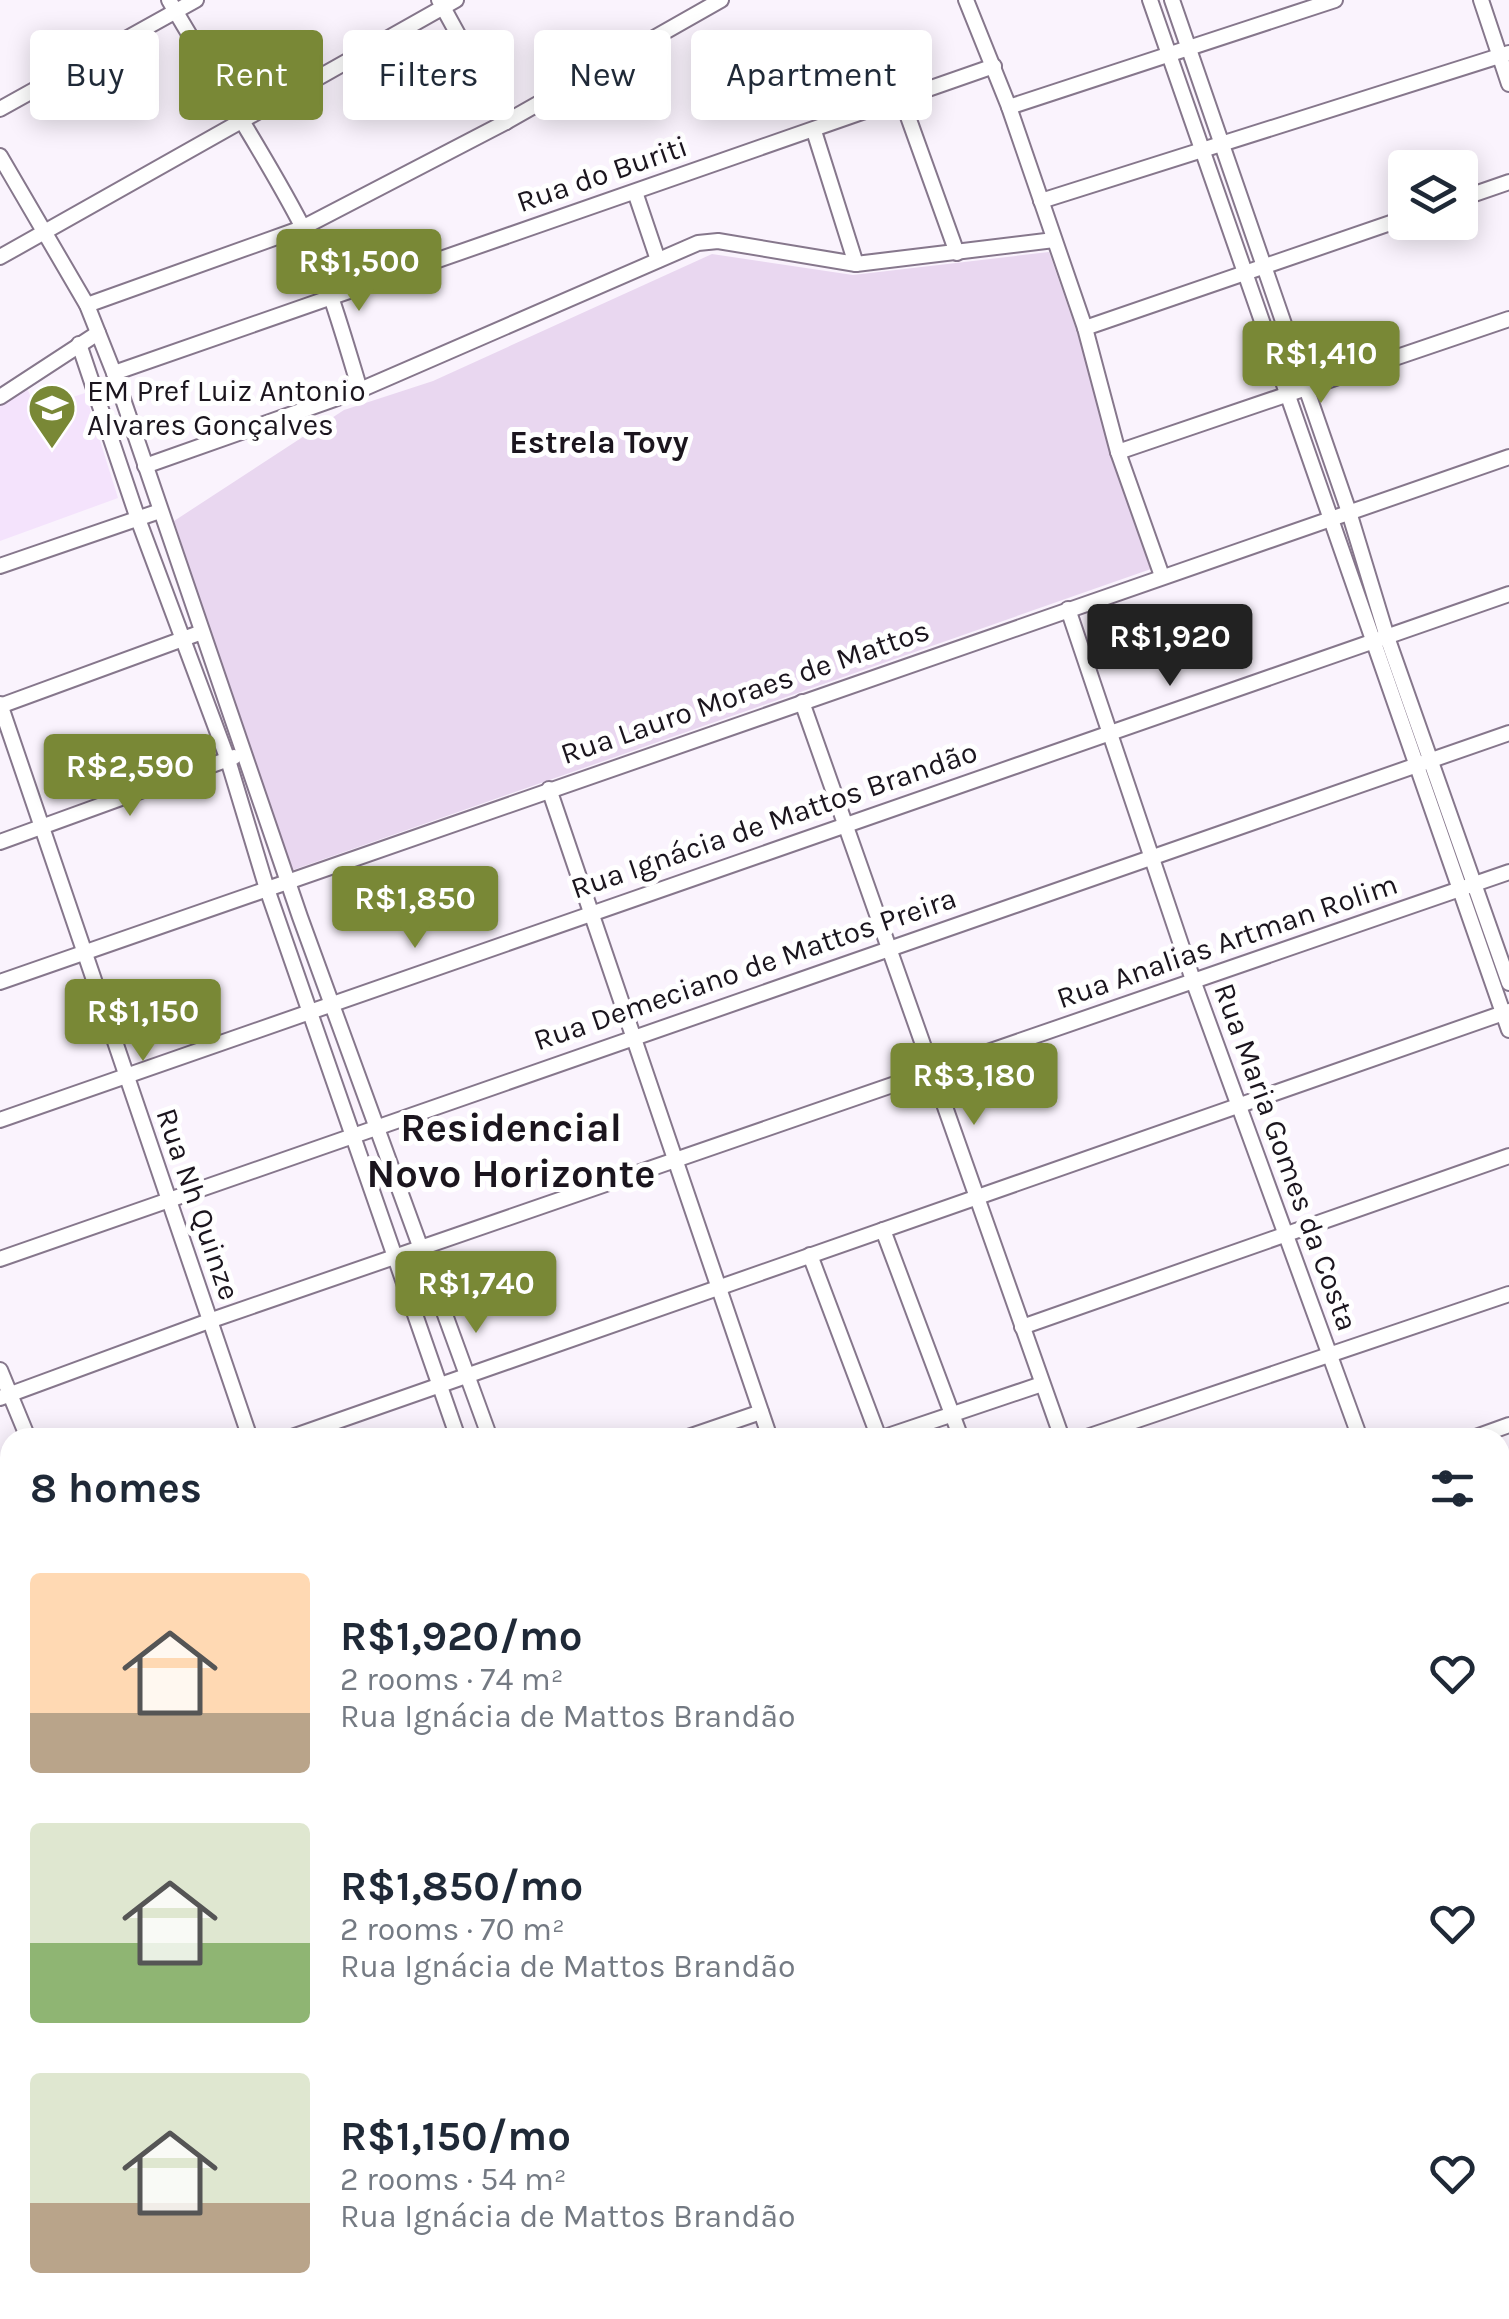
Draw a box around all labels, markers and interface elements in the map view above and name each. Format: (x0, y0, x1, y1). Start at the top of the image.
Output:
chip: Buy (30, 30, 159, 120)
chip: Rent (179, 30, 323, 120)
chip: Filters (343, 30, 514, 120)
chip: New (534, 30, 671, 120)
chip: Apartment (691, 30, 932, 120)
street label: Rua do Buriti (512, 128, 692, 220)
map controls (1388, 150, 1478, 240)
button: layers (1388, 150, 1478, 240)
pin: R$1,500 (267, 229, 451, 314)
text: R$1,500 (298, 243, 420, 280)
pin: R$1,410 (1229, 321, 1413, 406)
text: R$1,410 (1265, 335, 1377, 372)
place label: EM Pref Luiz Antonio Alvares Gonçalves (87, 373, 366, 443)
school or university icon: EM Pref Luiz Antonio Alvares Gonçalves (26, 382, 78, 450)
district label: Estrela Tovy (509, 424, 689, 461)
pin: R$1,920 (1078, 604, 1262, 689)
street label: Rua Lauro Moraes de Mattos (556, 612, 934, 772)
text: R$1,920 (1109, 618, 1231, 655)
street label: Rua Ignácia de Mattos Brandão (566, 733, 982, 907)
pin: R$2,590 (38, 734, 222, 819)
text: R$2,590 (66, 748, 194, 785)
pin: R$1,850 (323, 866, 507, 951)
street label: Rua Analias Artman Rolim (1052, 866, 1402, 1016)
text: R$1,850 (354, 880, 476, 917)
street label: Rua Demeciano de Mattos Preira (529, 880, 961, 1058)
street label: Rua Maria Gomes da Costa (1206, 978, 1366, 1336)
pin: R$1,150 (51, 979, 235, 1064)
text: R$1,150 (87, 993, 199, 1030)
pin: R$3,180 (882, 1043, 1066, 1128)
text: R$3,180 (913, 1057, 1035, 1094)
street label: Rua Nh Quinze (148, 1103, 248, 1305)
district label: Residencial Novo Horizonte (367, 1104, 655, 1197)
pin: R$1,740 (384, 1251, 568, 1336)
text: R$1,740 (417, 1265, 535, 1302)
icon: filters (1425, 1461, 1480, 1516)
text: 8 homes (30, 1463, 202, 1513)
text: R$1,920/mo (340, 1611, 583, 1661)
icon: home (110, 1613, 230, 1733)
icon: heart (1425, 1646, 1480, 1701)
text: 2 rooms · 74 m² (340, 1661, 564, 1698)
text: Rua Ignácia de Mattos Brandão (340, 1698, 796, 1735)
text: R$1,850/mo (340, 1861, 583, 1911)
icon: home (110, 1863, 230, 1983)
icon: heart (1425, 1896, 1480, 1951)
text: 2 rooms · 70 m² (340, 1911, 565, 1948)
text: Rua Ignácia de Mattos Brandão (340, 1948, 796, 1985)
text: R$1,150/mo (340, 2111, 571, 2161)
icon: home (110, 2113, 230, 2233)
icon: heart (1425, 2146, 1480, 2201)
text: 2 rooms · 54 m² (340, 2161, 567, 2198)
text: Rua Ignácia de Mattos Brandão (340, 2198, 796, 2235)

